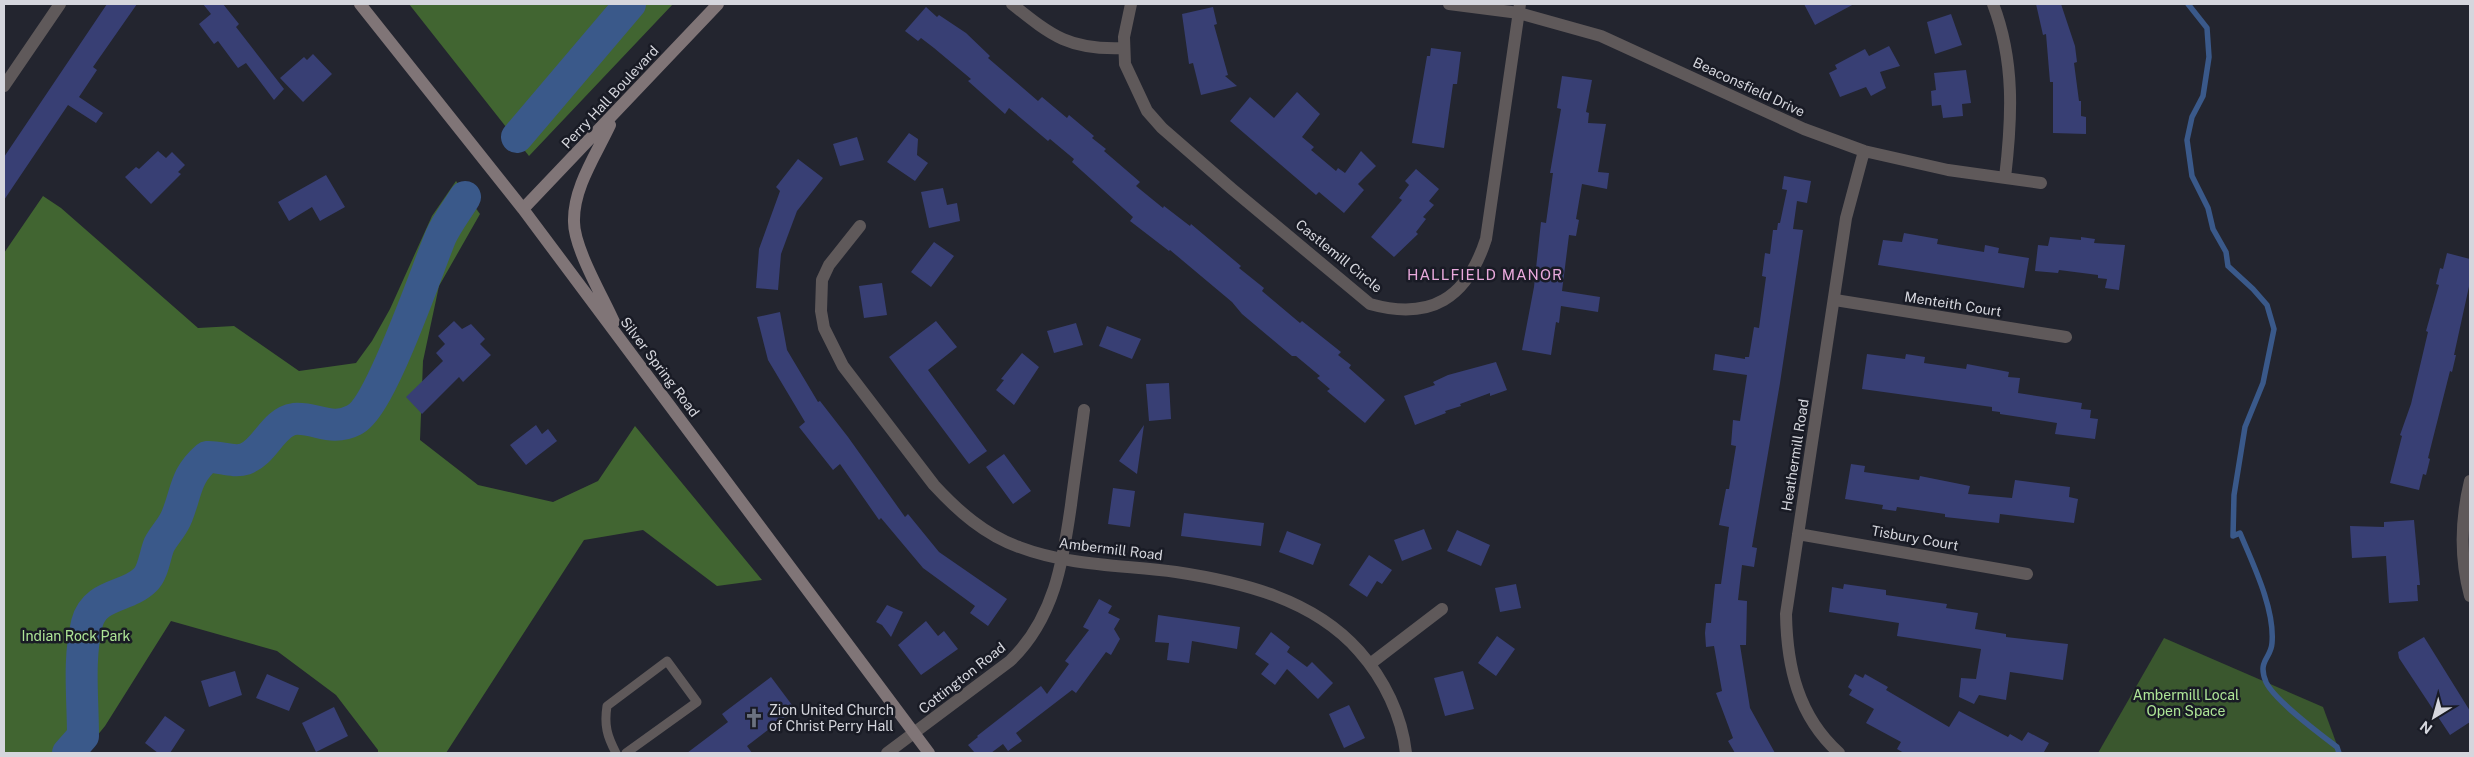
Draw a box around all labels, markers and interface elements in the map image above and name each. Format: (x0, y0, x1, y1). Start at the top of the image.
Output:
street label: Perry Hall Boulevard (558, 42, 662, 152)
street label: Beaconsfield Drive (1691, 54, 1808, 120)
street label: Castlemill Circle (1293, 216, 1386, 296)
district label: HALLFIELD MANOR (1407, 266, 1563, 283)
street label: Menteith Court (1903, 288, 2003, 320)
street label: Silver Spring Road (617, 314, 703, 420)
street label: Heathermill Road (1778, 398, 1812, 512)
street label: Tisbury Court (1870, 522, 1960, 554)
street label: Ambermill Road (1058, 535, 1164, 563)
park label: Indian Rock Park (22, 628, 131, 644)
street label: Cottington Road (915, 639, 1009, 717)
park label: Ambermill Local Open Space (2133, 687, 2239, 719)
north arrow (2409, 692, 2459, 742)
place label: Zion United Church of Christ Perry Hall (769, 702, 894, 734)
church icon: Zion United Church of Christ Perry Hall (743, 707, 765, 729)
text: N (2417, 718, 2435, 737)

